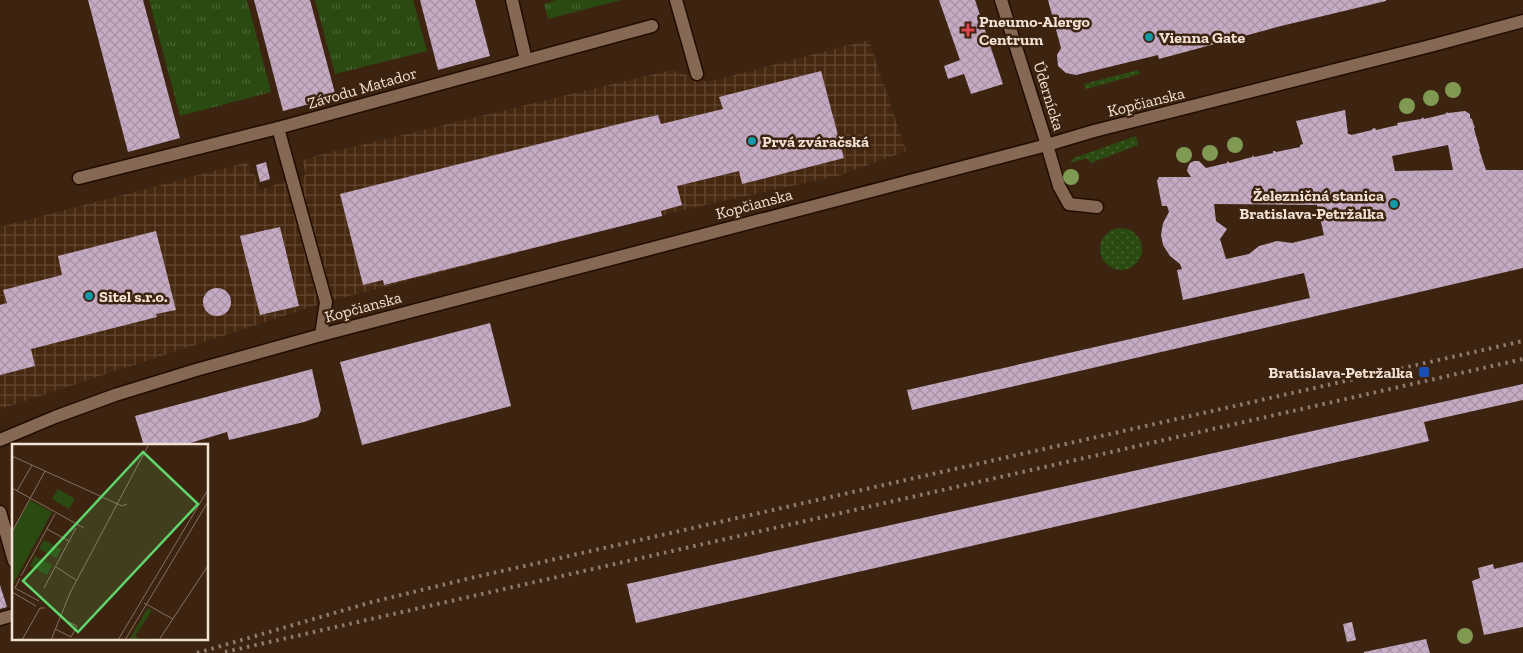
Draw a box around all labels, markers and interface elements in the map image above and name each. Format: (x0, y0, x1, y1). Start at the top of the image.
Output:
place label: Pneumo-Alergo Centrum (979, 12, 1091, 49)
marker: Pneumo-Alergo Centrum (961, 23, 975, 37)
place label: Vienna Gate (1159, 28, 1245, 47)
marker: Vienna Gate (1143, 31, 1155, 43)
street label: Údernícka (1030, 59, 1069, 133)
street label: Závodu Matador (305, 63, 419, 113)
street label: Kopčianska (1105, 83, 1187, 121)
place label: Prvá zváračská (762, 132, 869, 151)
marker: Prvá zváračská (746, 135, 758, 147)
street label: Kopčianska (713, 185, 795, 223)
place label: Železničná stanica Bratislava-Petržalka (1239, 186, 1384, 223)
marker: Železničná stanica Bratislava-Petržalka (1388, 198, 1400, 210)
place label: Sitel s.r.o. (99, 287, 168, 306)
street label: Kopčianska (322, 288, 404, 326)
marker: Sitel s.r.o. (83, 290, 95, 302)
place label: Bratislava-Petržalka (1268, 363, 1413, 382)
marker: Bratislava-Petržalka (1417, 365, 1431, 379)
inset map (12, 444, 209, 640)

